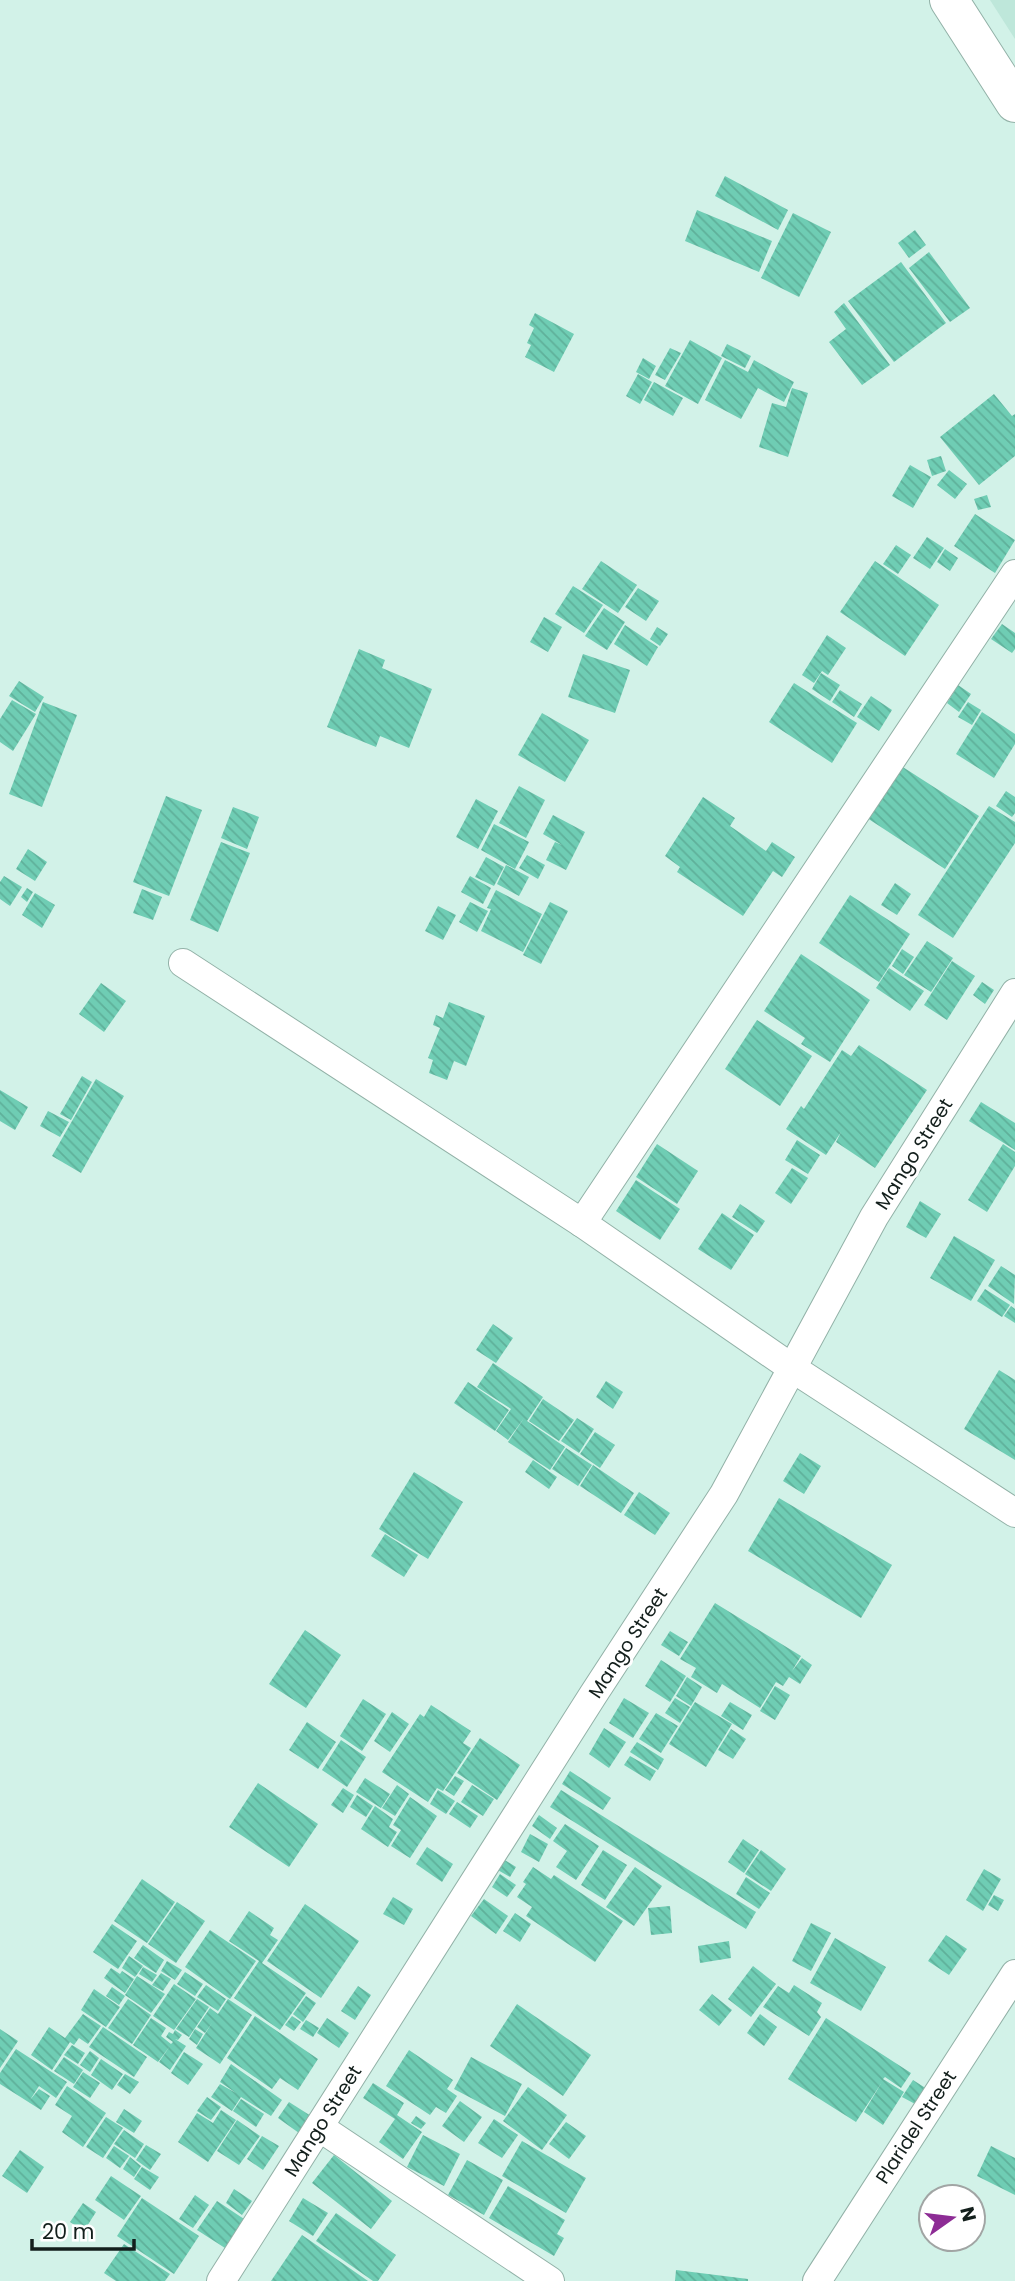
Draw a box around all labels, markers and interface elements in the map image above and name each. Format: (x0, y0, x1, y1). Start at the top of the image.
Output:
street label: Mango Street (869, 1093, 959, 1215)
street label: Mango Street (582, 1582, 674, 1704)
street label: Mango Street (278, 2060, 368, 2182)
street label: Plaridel Street (869, 2065, 963, 2189)
north arrow (917, 2183, 987, 2253)
text: N (953, 2204, 983, 2224)
scale bar (32, 2208, 133, 2252)
text: 20 m (42, 2217, 95, 2246)

